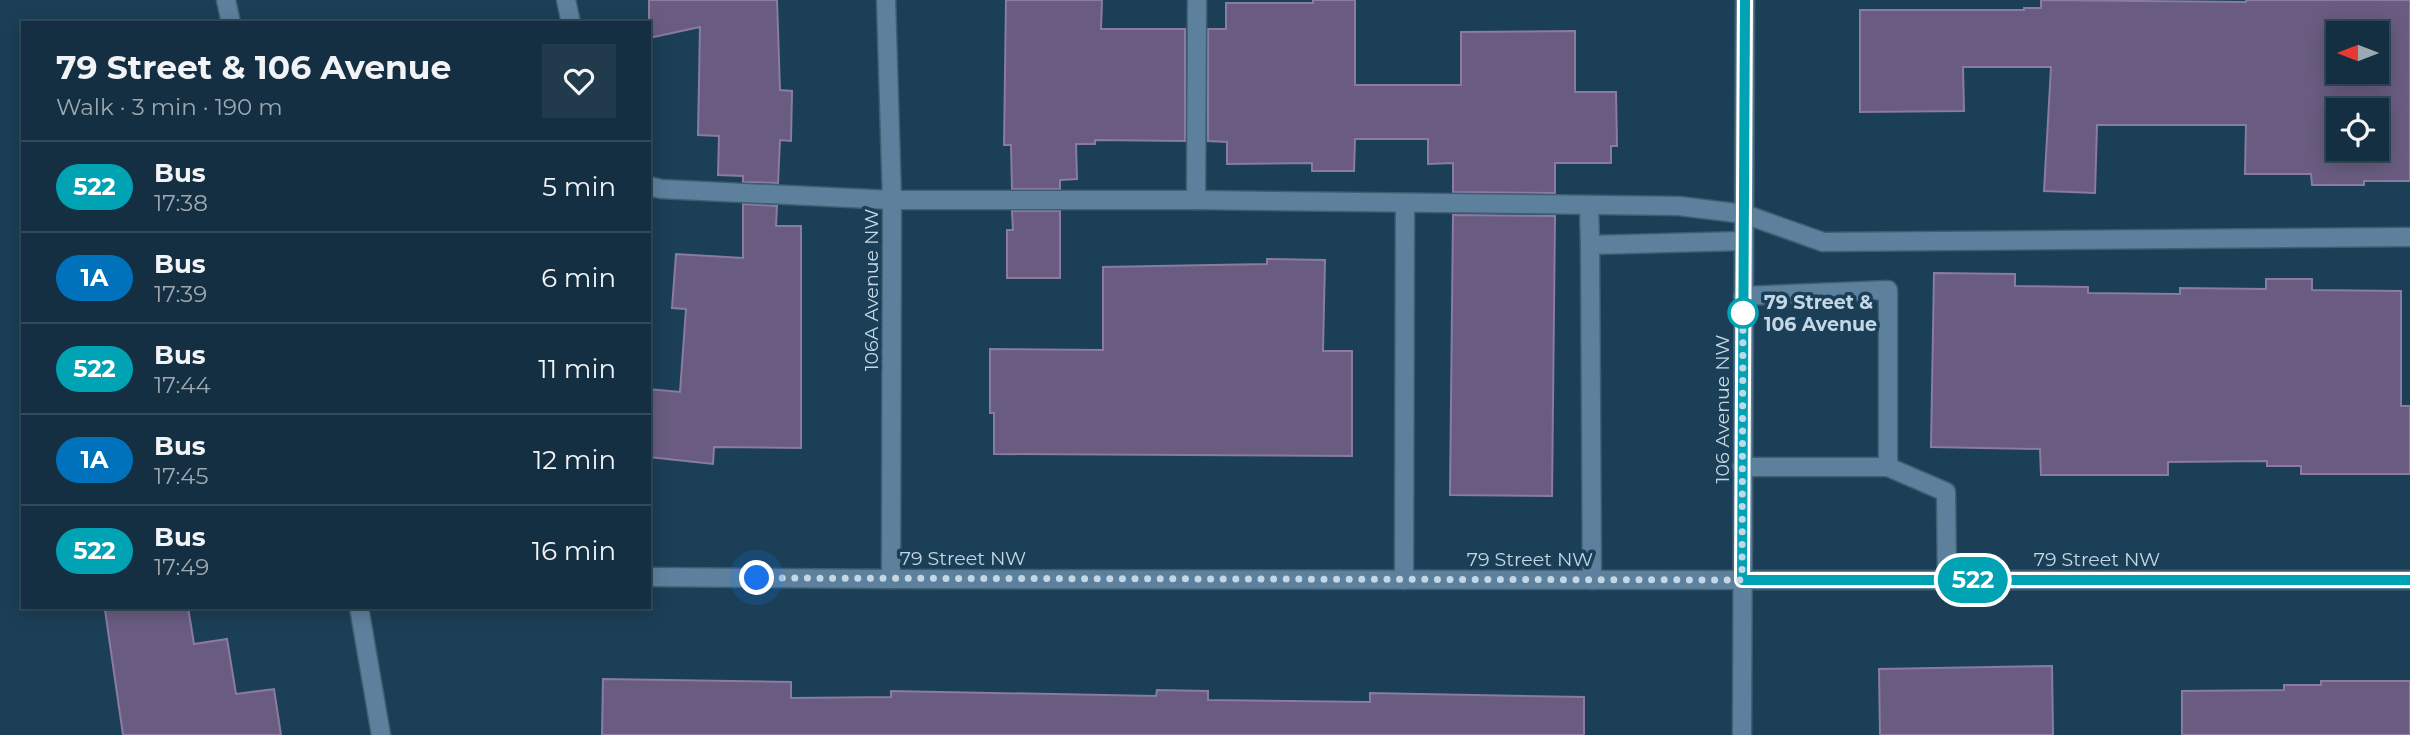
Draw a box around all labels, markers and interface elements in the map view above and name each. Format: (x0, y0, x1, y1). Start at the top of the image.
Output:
north arrow (2326, 21, 2389, 84)
map controls (2326, 21, 2389, 161)
button: heart (542, 44, 616, 118)
text: 79 Street & 106 Avenue (56, 47, 451, 87)
text: Walk · 3 min · 190 m (56, 93, 283, 121)
button: locate (2326, 98, 2389, 161)
text: Bus (154, 157, 206, 189)
text: 5 min (542, 171, 616, 203)
text: 522 (73, 172, 116, 201)
text: 17:38 (154, 189, 208, 217)
street label: 106A Avenue NW (860, 209, 883, 371)
text: Bus (154, 248, 206, 280)
text: 6 min (541, 262, 616, 294)
text: 1A (81, 263, 108, 292)
text: 17:39 (154, 280, 207, 308)
place label: 79 Street & 106 Avenue (1764, 291, 1877, 336)
marker: 79 Street & 106 Avenue (1728, 298, 1758, 328)
street label: 106 Avenue NW (1711, 335, 1734, 483)
text: Bus (154, 339, 206, 371)
text: 11 min (538, 353, 616, 385)
text: 522 (73, 354, 116, 383)
text: 17:44 (154, 371, 211, 399)
text: Bus (154, 430, 206, 462)
text: 12 min (533, 444, 616, 476)
text: 1A (81, 445, 108, 474)
text: 17:45 (154, 462, 208, 490)
text: Bus (154, 521, 206, 553)
text: 16 min (532, 535, 616, 567)
text: 522 (73, 536, 116, 565)
street label: 79 Street NW (900, 547, 1026, 570)
street label: 79 Street NW (1467, 548, 1593, 571)
street label: 79 Street NW (2034, 548, 2160, 571)
text: 17:49 (154, 553, 209, 581)
line badge: 522 (1933, 557, 2013, 603)
your location (739, 560, 774, 595)
text: 522 (1952, 565, 1994, 594)

